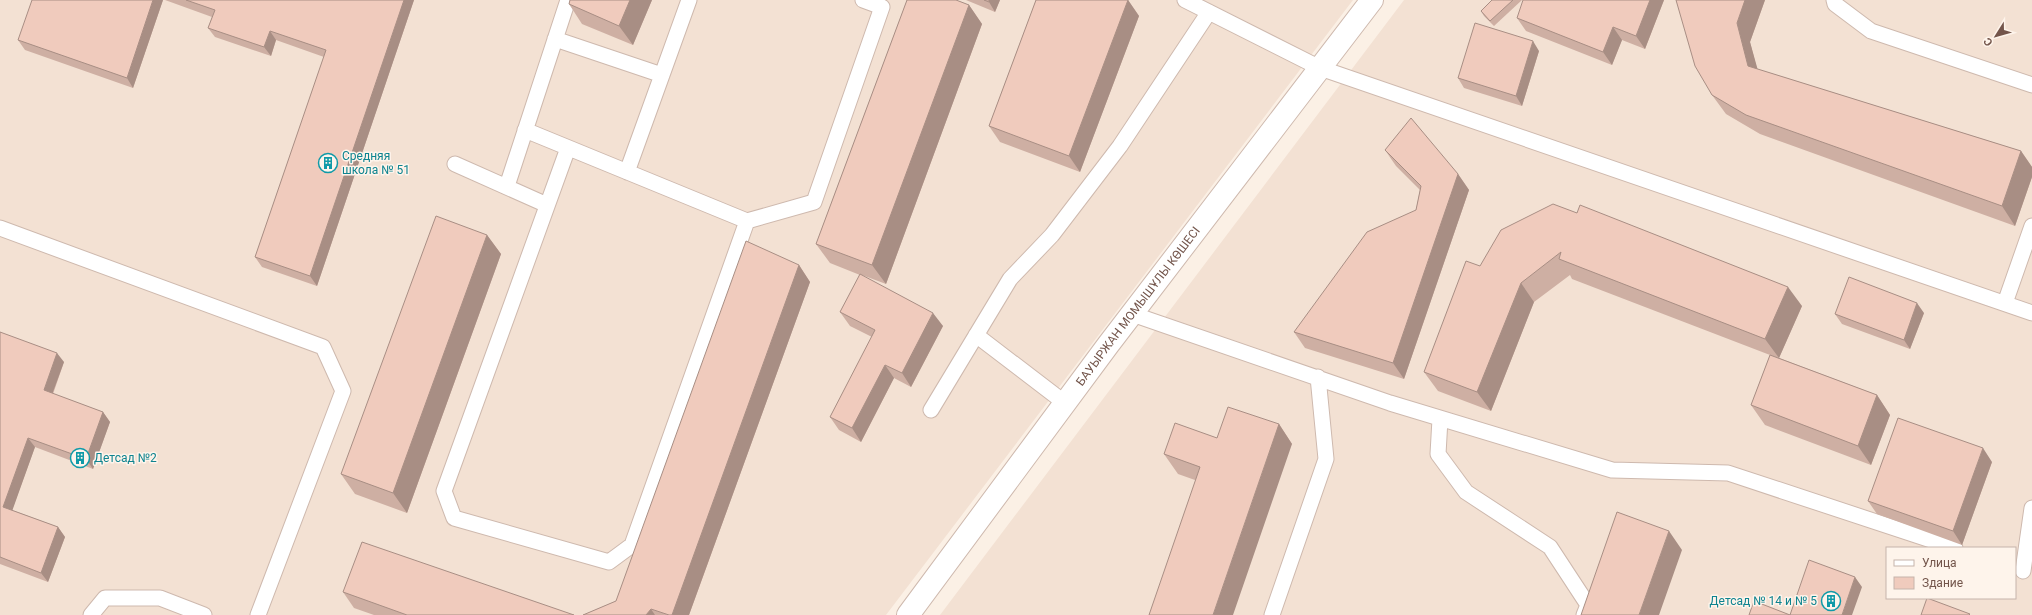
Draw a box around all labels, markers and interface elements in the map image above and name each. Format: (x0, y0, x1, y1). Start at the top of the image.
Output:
north arrow (1976, 16, 2016, 56)
text: С (1981, 35, 1996, 49)
place label: Средняя школа № 51 (342, 149, 410, 177)
building icon: Средняя школа № 51 (317, 152, 339, 174)
street label: БАУЫРЖАН МОМЫШҰЛЫ КӨШЕСІ (1073, 224, 1203, 388)
building icon: Детсад №2 (69, 447, 91, 469)
place label: Детсад №2 (94, 451, 157, 465)
legend (1886, 547, 2016, 599)
text: Улица (1922, 556, 1957, 570)
text: Здание (1922, 576, 1963, 590)
building icon: Детсад № 14 и № 5 (1820, 590, 1842, 612)
place label: Детсад № 14 и № 5 (1710, 594, 1817, 608)

